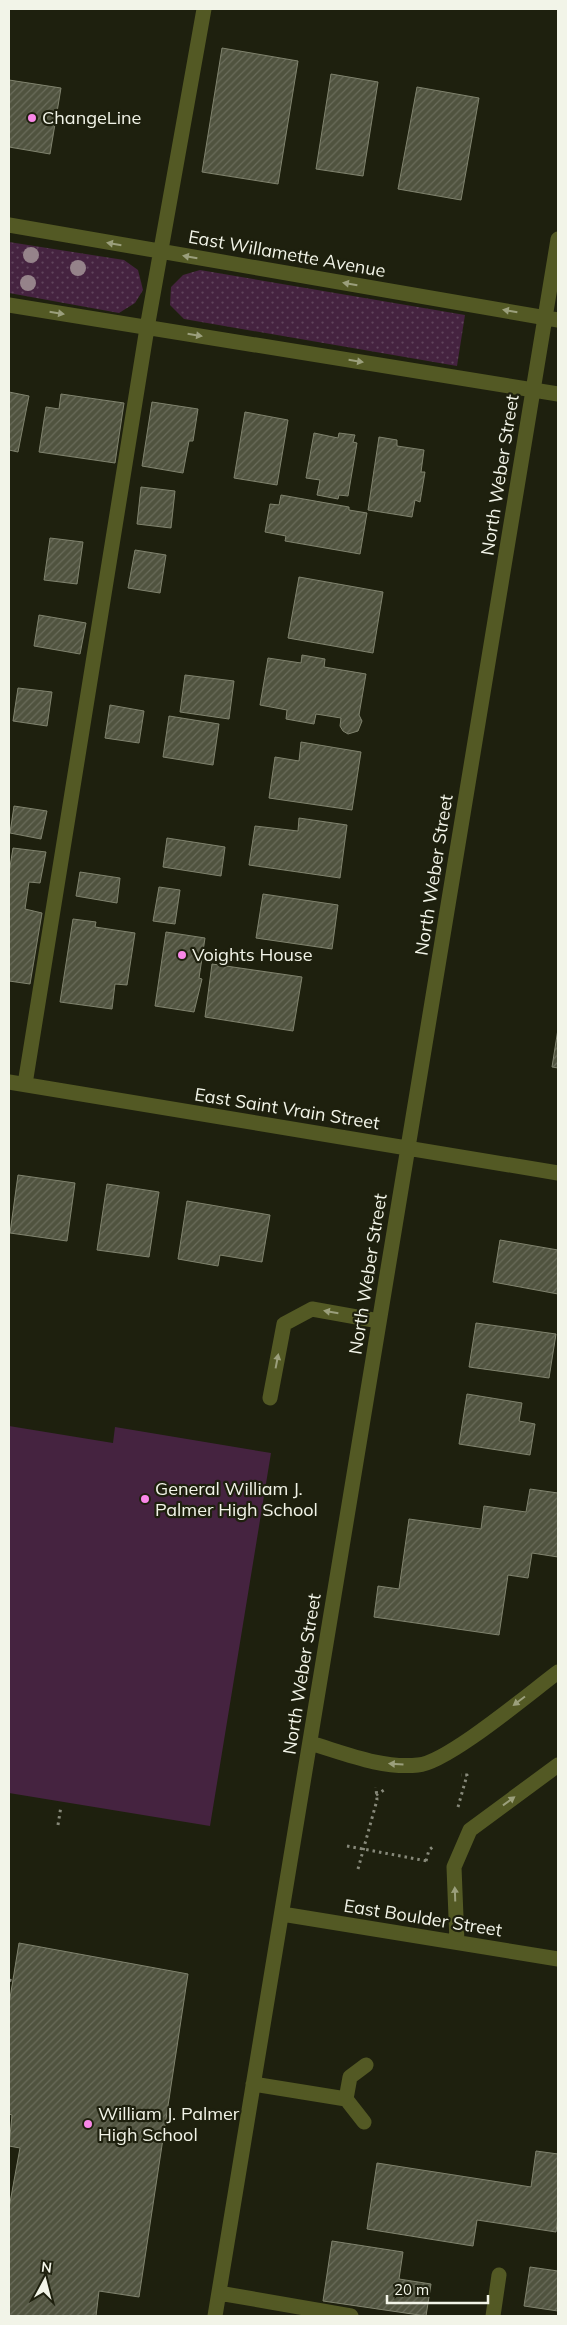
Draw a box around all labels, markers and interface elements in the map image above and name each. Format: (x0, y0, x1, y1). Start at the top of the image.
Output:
place label: ChangeLine (42, 106, 141, 129)
marker: ChangeLine (26, 112, 38, 124)
street label: East Willamette Avenue (187, 225, 387, 282)
one-way arrow (106, 239, 122, 247)
one-way arrow (181, 252, 197, 260)
one-way arrow (342, 280, 358, 288)
one-way arrow (502, 307, 518, 315)
one-way arrow (49, 309, 65, 317)
one-way arrow (188, 332, 204, 340)
one-way arrow (348, 358, 364, 366)
street label: North Weber Street (475, 393, 524, 557)
street label: North Weber Street (409, 793, 458, 957)
place label: Voights House (192, 943, 313, 966)
marker: Voights House (176, 949, 188, 961)
street label: East Saint Vrain Street (193, 1083, 381, 1134)
street label: North Weber Street (343, 1192, 392, 1356)
one-way arrow (323, 1308, 339, 1316)
one-way arrow (273, 1354, 281, 1369)
place label: General William J. Palmer High School (155, 1477, 318, 1521)
marker: General William J. Palmer High School (139, 1493, 151, 1505)
street label: North Weber Street (277, 1592, 326, 1756)
one-way arrow (512, 1696, 526, 1706)
one-way arrow (388, 1760, 404, 1768)
one-way arrow (502, 1796, 516, 1806)
one-way arrow (451, 1885, 459, 1901)
street label: East Boulder Street (342, 1894, 504, 1941)
place label: William J. Palmer High School (98, 2102, 240, 2146)
marker: William J. Palmer High School (82, 2118, 94, 2130)
north arrow (20, 2255, 70, 2305)
text: N (40, 2258, 53, 2277)
scale bar (387, 2272, 488, 2304)
text: 20 m (394, 2280, 429, 2299)

